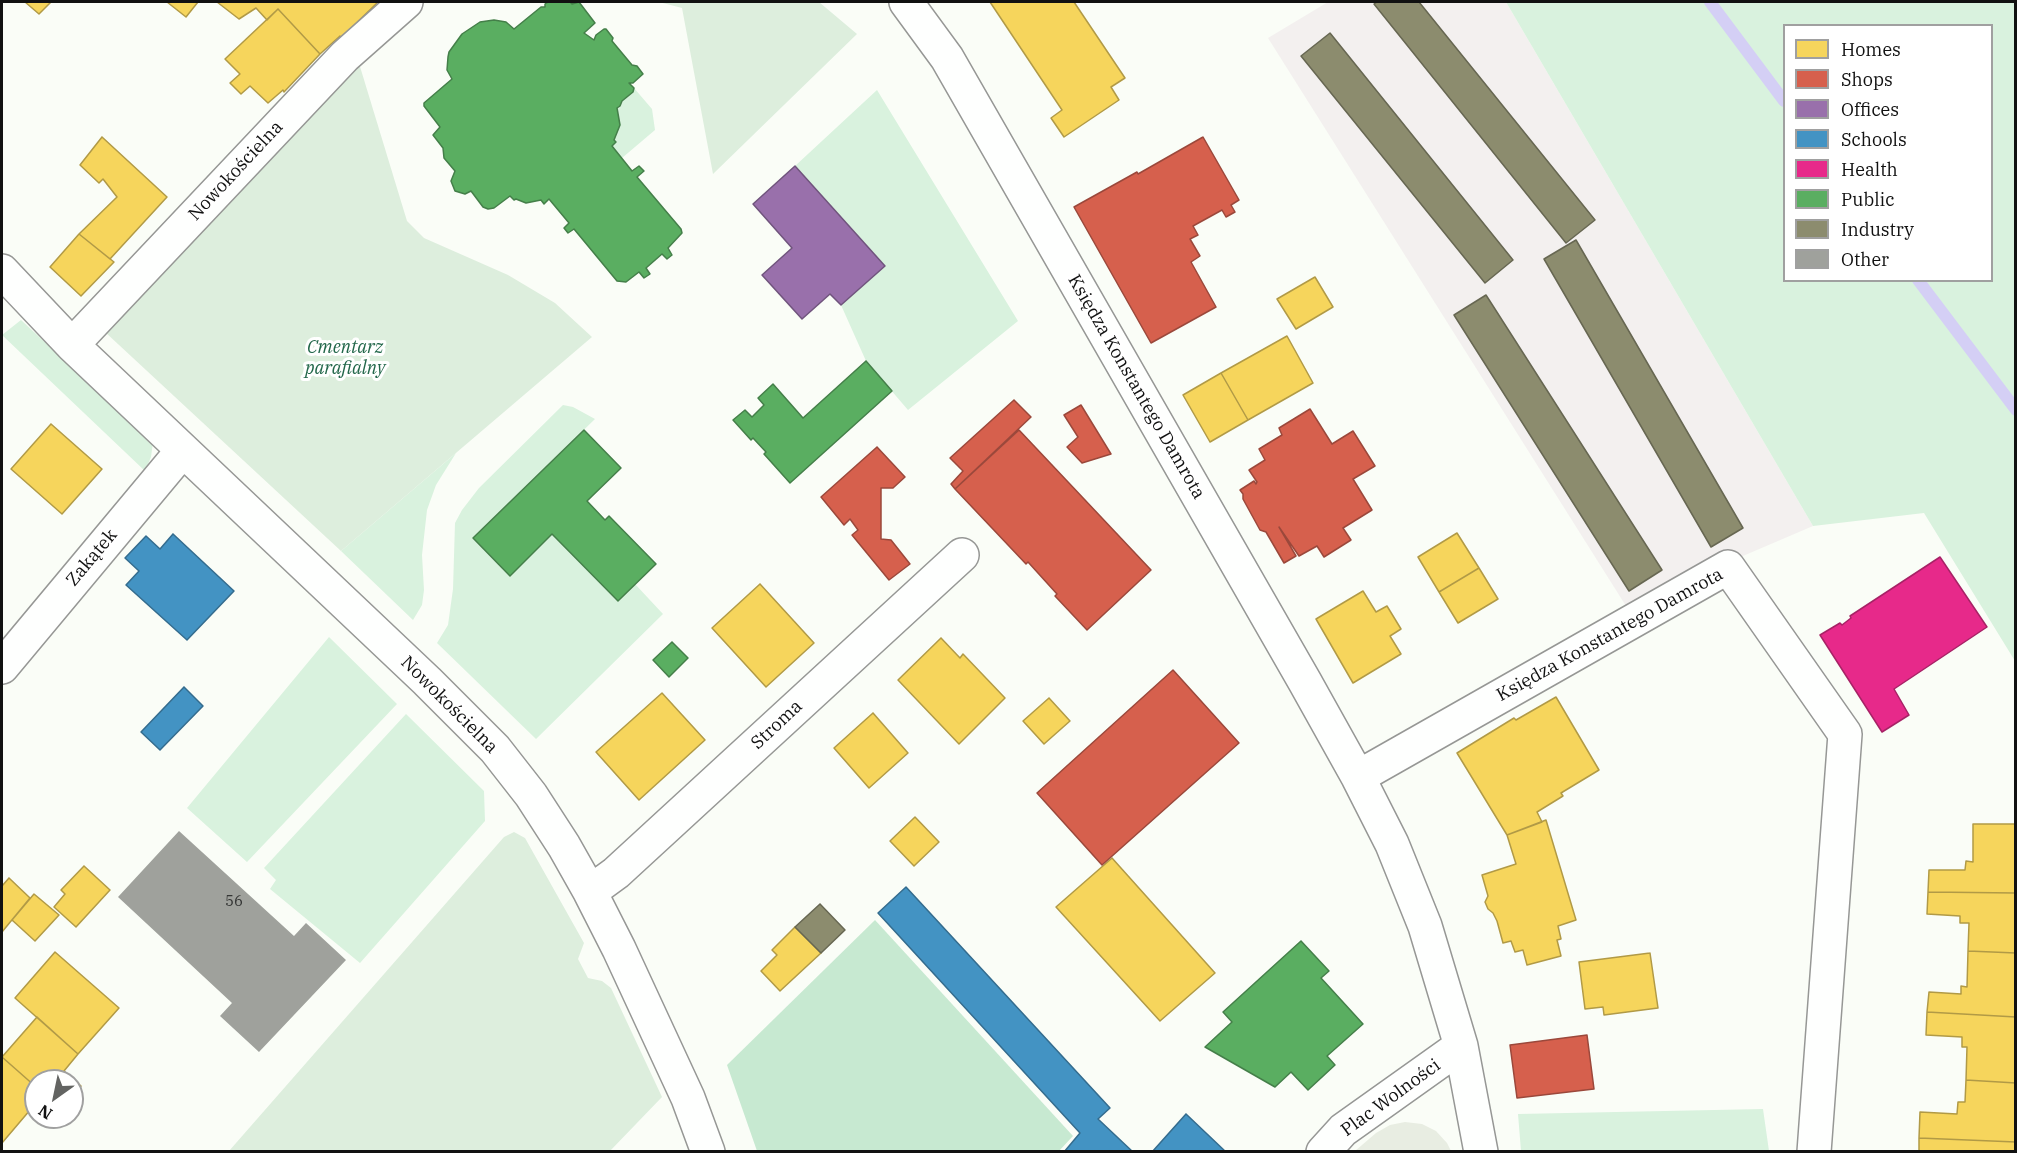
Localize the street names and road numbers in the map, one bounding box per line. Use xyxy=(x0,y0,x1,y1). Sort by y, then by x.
street label: Nowokościelna xyxy=(184,117,288,225)
street label: Księdza Konstantego Damrota xyxy=(1063,271,1209,503)
street label: Zakątek xyxy=(62,525,122,591)
street label: Księdza Konstantego Damrota xyxy=(1493,564,1727,706)
street label: Nowokościelna xyxy=(396,652,502,758)
street label: Stroma xyxy=(747,696,807,754)
street label: Plac Wolności xyxy=(1337,1055,1445,1141)

